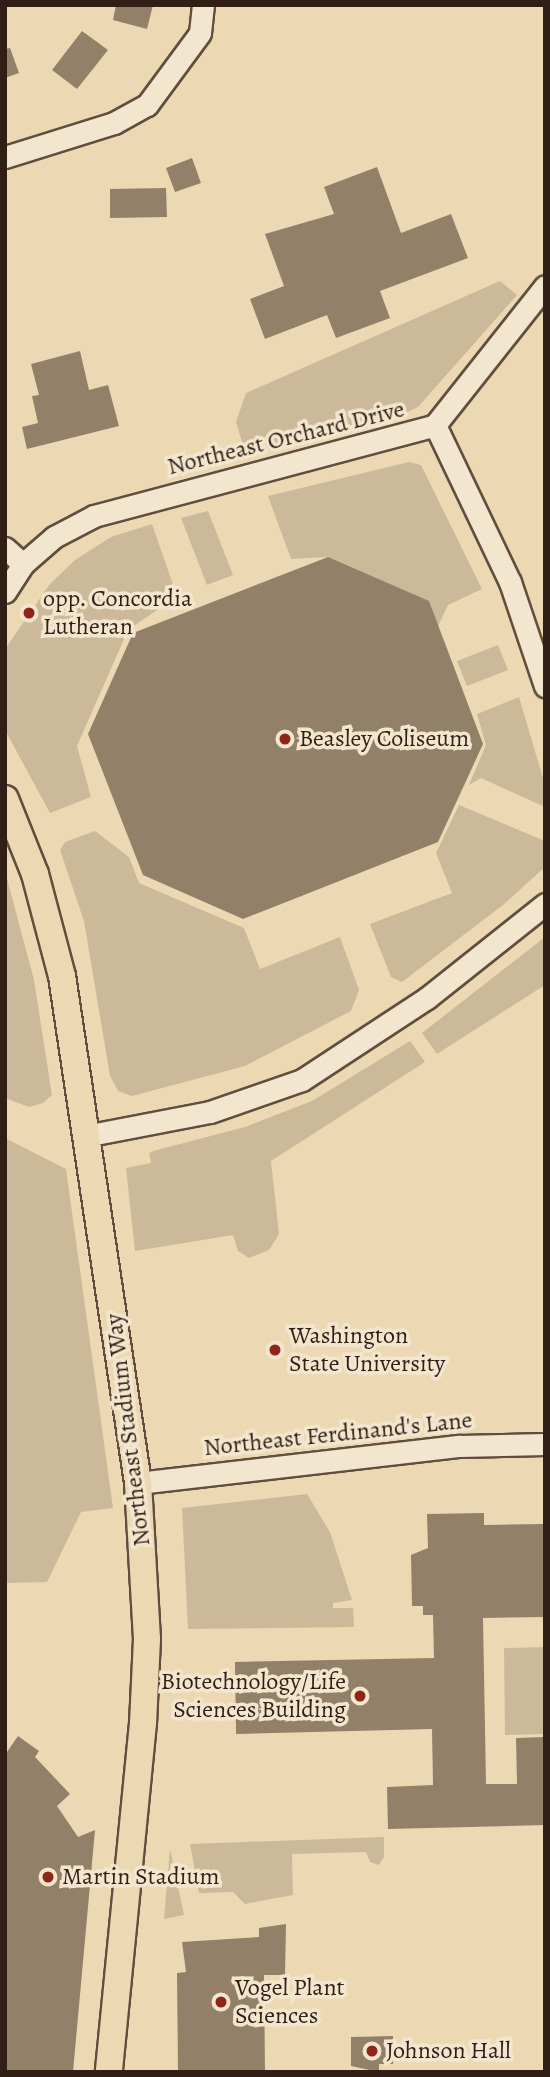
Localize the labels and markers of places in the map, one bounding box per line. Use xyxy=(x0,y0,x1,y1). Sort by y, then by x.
place label: opp. Concordia Lutheran xyxy=(43,585,193,641)
marker: opp. Concordia Lutheran xyxy=(21,605,37,621)
place label: Beasley Coliseum xyxy=(299,725,469,753)
marker: Beasley Coliseum xyxy=(277,731,293,747)
place label: Washington State University xyxy=(289,1322,445,1378)
marker: Washington State University xyxy=(267,1342,283,1358)
place label: Biotechnology/Life Sciences Building xyxy=(161,1668,346,1724)
marker: Biotechnology/Life Sciences Building xyxy=(352,1688,368,1704)
place label: Martin Stadium xyxy=(62,1863,219,1891)
marker: Martin Stadium xyxy=(40,1869,56,1885)
place label: Vogel Plant Sciences xyxy=(235,1974,345,2030)
marker: Vogel Plant Sciences xyxy=(213,1994,229,2010)
place label: Johnson Hall xyxy=(386,2037,511,2065)
marker: Johnson Hall xyxy=(364,2043,380,2059)

